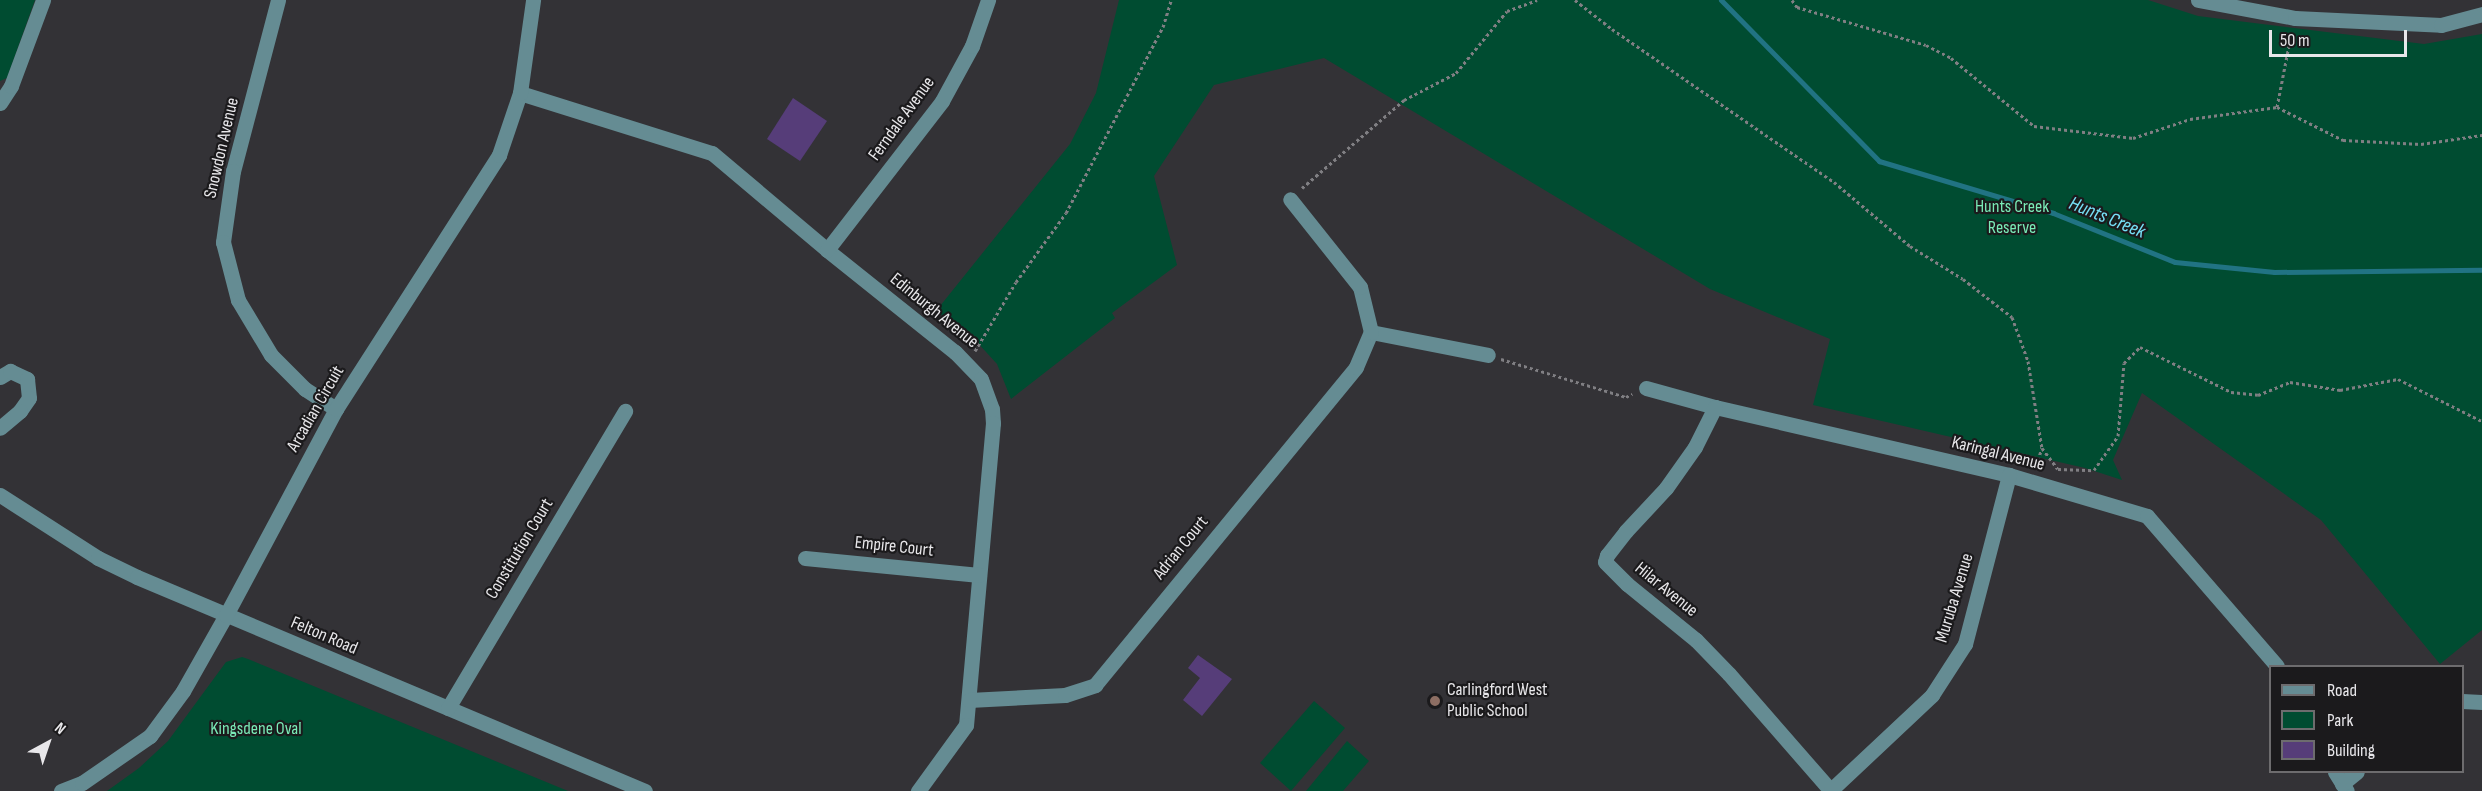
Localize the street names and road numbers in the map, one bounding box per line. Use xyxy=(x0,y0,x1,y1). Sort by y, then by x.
street label: Ferndale Avenue xyxy=(864,73,940,165)
street label: Snowdon Avenue xyxy=(200,96,244,200)
street label: Edinburgh Avenue xyxy=(886,269,982,353)
street label: Arcadian Circuit xyxy=(283,362,349,456)
street label: Karingal Avenue xyxy=(1949,432,2047,476)
street label: Constitution Court xyxy=(482,495,558,603)
street label: Adrian Court xyxy=(1149,512,1213,584)
street label: Empire Court xyxy=(853,532,935,562)
street label: Muruba Avenue xyxy=(1931,551,1979,645)
street label: Hilar Avenue xyxy=(1630,558,1702,622)
street label: Felton Road xyxy=(287,612,361,660)

